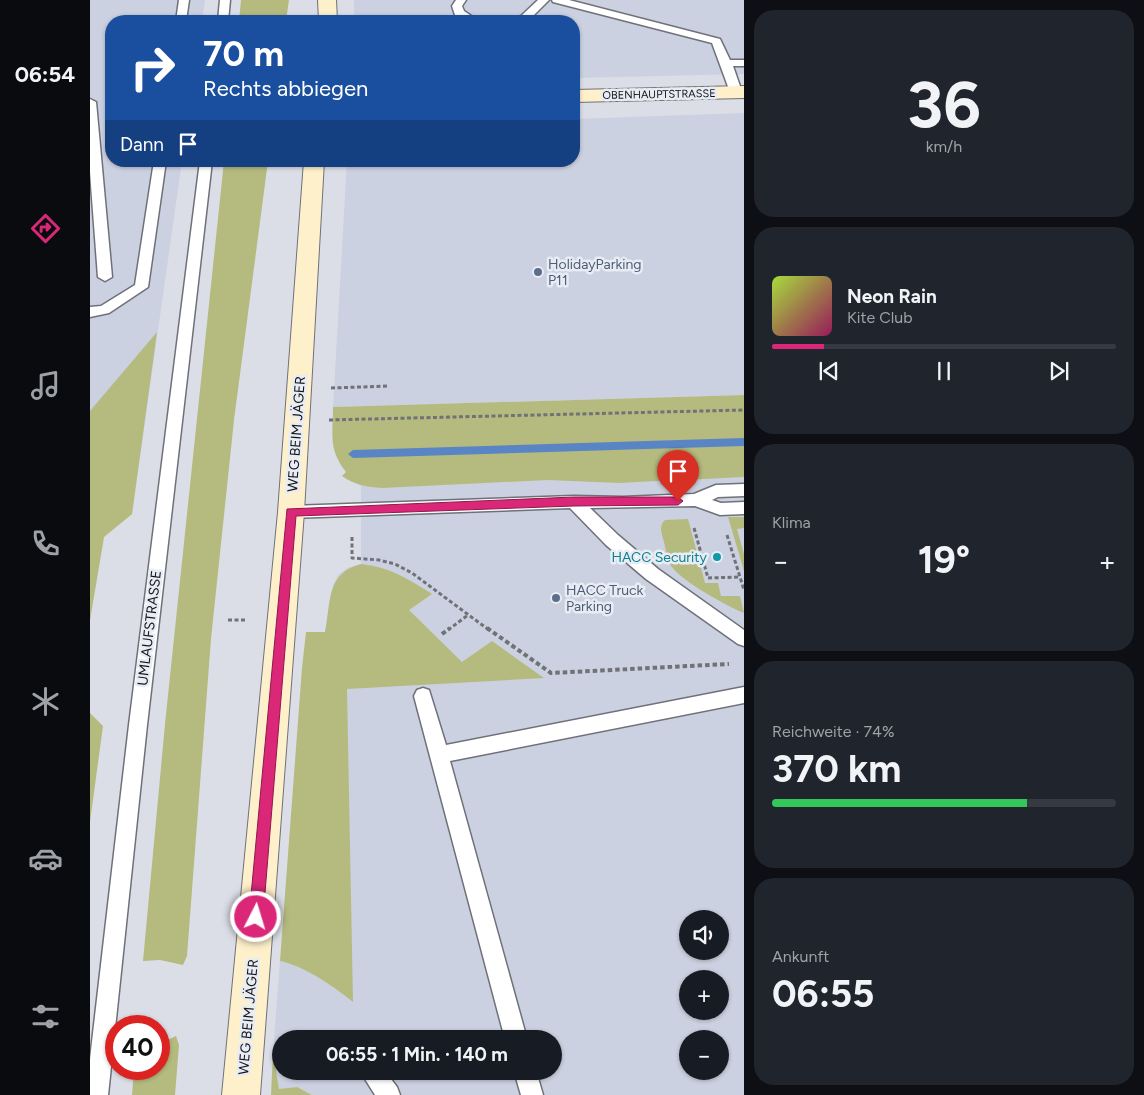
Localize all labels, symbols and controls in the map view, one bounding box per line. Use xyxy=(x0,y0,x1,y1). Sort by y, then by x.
text: 70 m xyxy=(203,33,284,75)
icon: right xyxy=(120,35,185,100)
text: 06:54 xyxy=(15,61,75,88)
text: 36 xyxy=(907,65,981,143)
text: Rechts abbiegen xyxy=(203,75,368,102)
street label: OBENHAUPTSTRASSE xyxy=(602,87,716,102)
icon: arrive xyxy=(174,130,202,158)
text: Dann xyxy=(120,133,164,156)
text: km/h xyxy=(926,137,962,156)
icon: directions xyxy=(28,211,63,246)
place label: HolidayParking P11 xyxy=(548,256,641,289)
marker: HolidayParking P11 xyxy=(532,266,544,278)
text: Neon Rain xyxy=(847,285,937,308)
text: Kite Club xyxy=(847,308,913,327)
icon: previous xyxy=(815,357,843,385)
icon: pause xyxy=(930,357,958,385)
icon: next xyxy=(1045,357,1073,385)
icon: music xyxy=(28,368,63,403)
street label: WEG BEIM JÄGER xyxy=(284,375,309,493)
pin xyxy=(657,450,699,501)
icon: arrive xyxy=(664,457,692,485)
text: Klima xyxy=(772,513,811,532)
icon: phone xyxy=(28,526,63,561)
text: 19° xyxy=(918,537,970,583)
text: − xyxy=(772,544,789,578)
text: + xyxy=(1099,544,1116,578)
place label: HACC Security xyxy=(611,549,708,566)
marker: HACC Security xyxy=(711,551,723,563)
street label: UMLAUFSTRASSE xyxy=(134,569,165,687)
place label: HACC Truck Parking xyxy=(566,582,644,615)
marker: HACC Truck Parking xyxy=(550,592,562,604)
icon: climate xyxy=(28,684,63,719)
text: Reichweite · 74% xyxy=(772,722,895,741)
text: 370 km xyxy=(772,746,902,792)
icon: car xyxy=(28,841,63,876)
position arrow xyxy=(229,890,281,942)
map controls xyxy=(679,910,729,1080)
button: sound xyxy=(679,910,729,960)
text: Ankunft xyxy=(772,947,829,966)
street label: WEG BEIM JÄGER xyxy=(235,958,262,1076)
button: + xyxy=(679,970,729,1020)
text: 06:55 xyxy=(772,971,874,1017)
icon: filters xyxy=(28,999,63,1034)
speed limit sign: 40 xyxy=(105,1015,170,1080)
button: − xyxy=(679,1030,729,1080)
text: 06:55 · 1 Min. · 140 m xyxy=(326,1043,508,1066)

